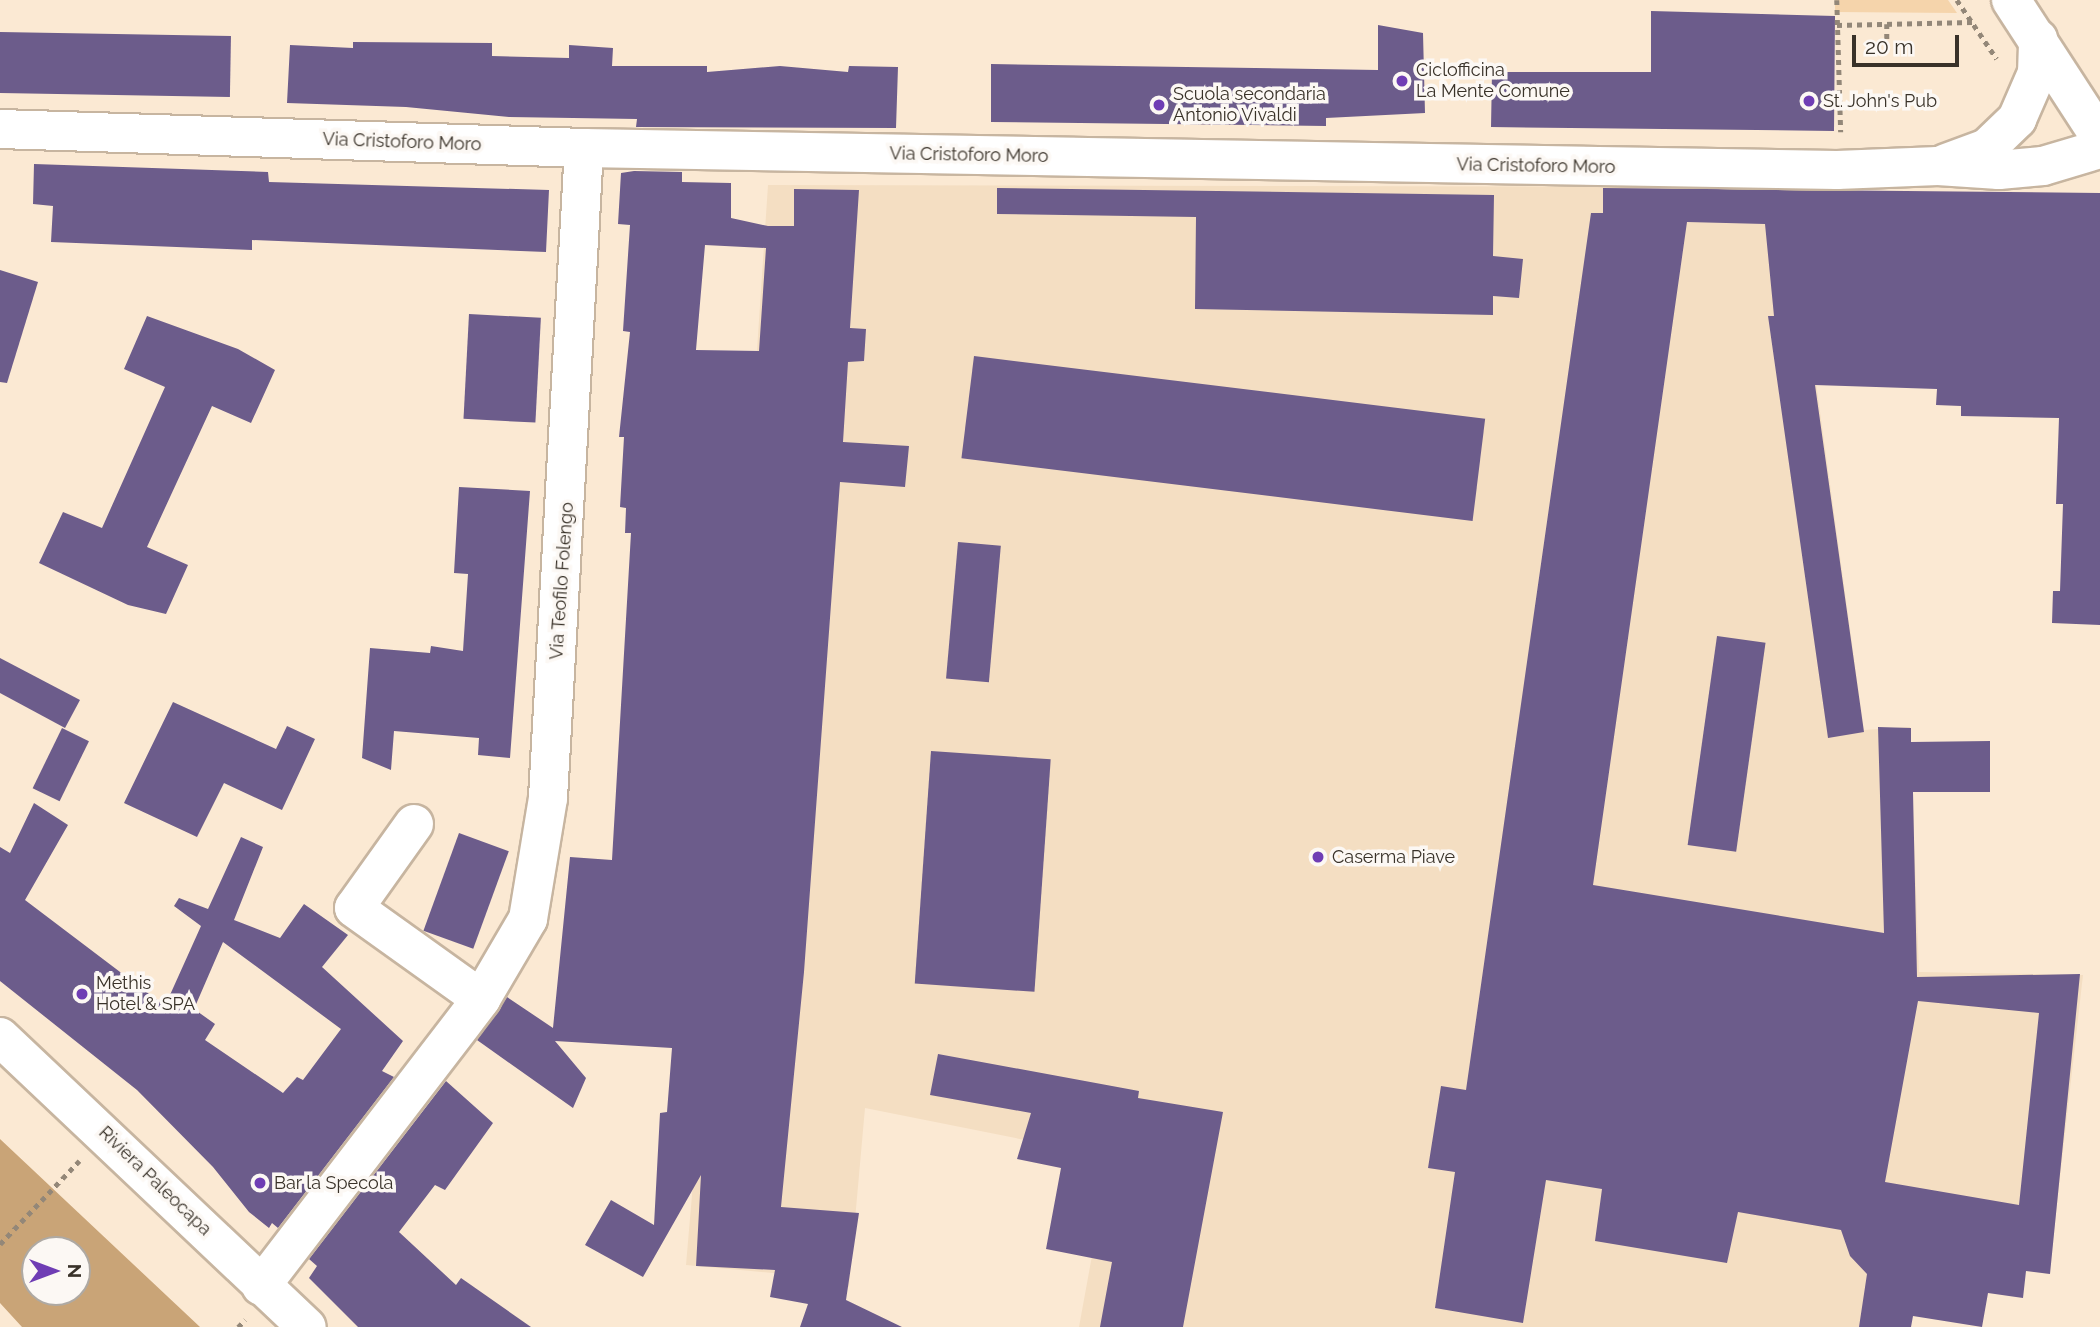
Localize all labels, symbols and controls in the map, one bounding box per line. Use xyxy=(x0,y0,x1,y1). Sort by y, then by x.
scale bar xyxy=(1855,21,1962,65)
text: 20 m xyxy=(1865,34,1913,59)
place label: Ciclofficina La Mente Comune xyxy=(1416,60,1570,102)
marker: Ciclofficina La Mente Comune xyxy=(1394,73,1410,89)
place label: Scuola secondaria Antonio Vivaldi xyxy=(1173,84,1326,126)
place label: St. John's Pub xyxy=(1823,90,1937,112)
marker: St. John's Pub xyxy=(1801,93,1817,109)
marker: Scuola secondaria Antonio Vivaldi xyxy=(1151,97,1167,113)
street label: Via Cristoforo Moro xyxy=(322,128,482,156)
street label: Via Cristoforo Moro xyxy=(889,143,1049,167)
street label: Via Cristoforo Moro xyxy=(1456,154,1616,178)
street label: Via Teofilo Folengo xyxy=(546,501,578,661)
place label: Caserma Piave xyxy=(1332,846,1455,868)
marker: Caserma Piave xyxy=(1310,849,1326,865)
place label: Methis Hotel & SPA xyxy=(96,973,196,1016)
marker: Methis Hotel & SPA xyxy=(74,986,90,1002)
street label: Riviera Paleocapa xyxy=(94,1122,216,1240)
place label: Bar la Specola xyxy=(274,1172,394,1194)
marker: Bar la Specola xyxy=(252,1175,268,1191)
north arrow xyxy=(21,1236,91,1306)
text: N xyxy=(64,1264,86,1278)

